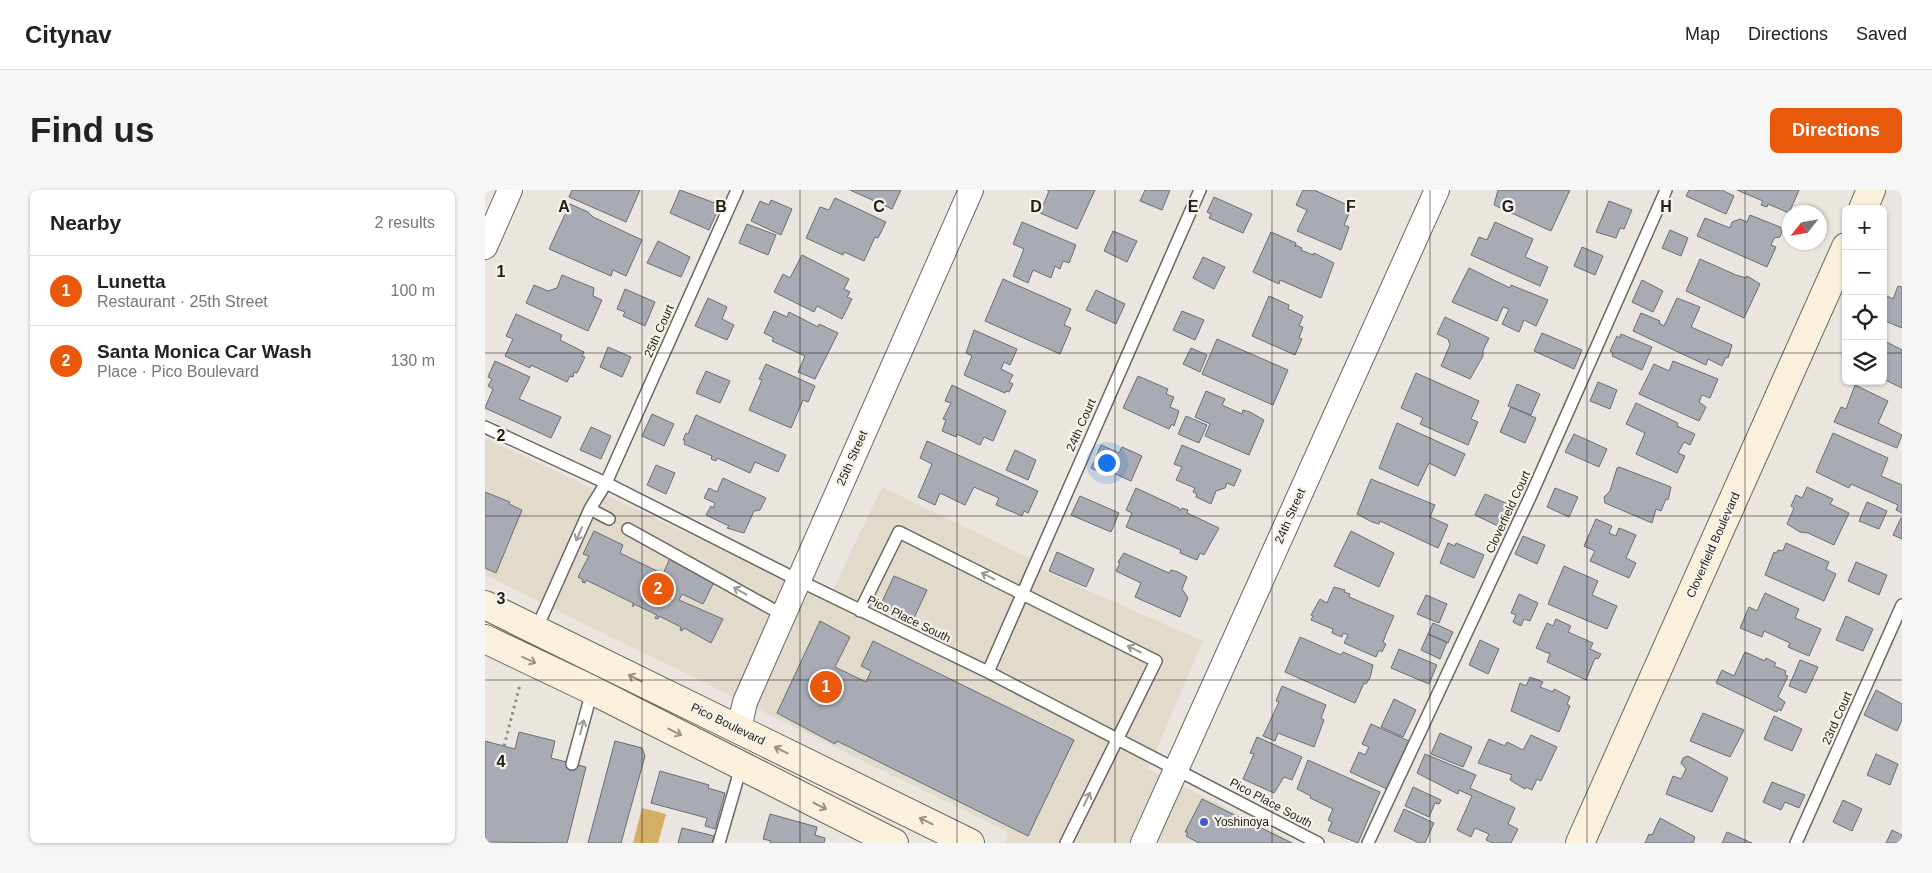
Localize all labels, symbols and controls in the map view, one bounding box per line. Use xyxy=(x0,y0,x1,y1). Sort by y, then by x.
text: Citynav xyxy=(25,21,112,48)
text: Map xyxy=(1685,24,1720,44)
text: Directions xyxy=(1748,24,1828,44)
text: Saved xyxy=(1856,24,1907,44)
button: Directions xyxy=(1770,108,1902,153)
text: Find us xyxy=(30,110,154,149)
text: A xyxy=(558,198,570,215)
text: B xyxy=(715,198,727,215)
text: C xyxy=(873,198,885,215)
text: D xyxy=(1030,198,1042,215)
text: E xyxy=(1188,198,1199,215)
text: F xyxy=(1346,198,1356,215)
text: G xyxy=(1502,198,1514,215)
text: H xyxy=(1660,198,1672,215)
north arrow xyxy=(1782,205,1827,250)
map controls xyxy=(1842,205,1887,385)
button: + xyxy=(1842,205,1887,250)
text: Nearby xyxy=(50,211,121,234)
text: 2 results xyxy=(375,214,435,231)
button: − xyxy=(1842,250,1887,295)
text: 1 xyxy=(497,263,506,280)
text: Lunetta xyxy=(97,271,166,292)
text: 1 xyxy=(62,282,70,299)
text: 100 m xyxy=(391,282,435,299)
text: Restaurant · 25th Street xyxy=(97,293,268,310)
button: locate xyxy=(1842,295,1887,340)
street label: 25th Court xyxy=(641,302,677,359)
button: layers xyxy=(1842,340,1887,385)
text: Santa Monica Car Wash xyxy=(97,341,312,362)
text: 2 xyxy=(62,352,70,369)
text: 130 m xyxy=(391,352,435,369)
text: Place · Pico Boulevard xyxy=(97,363,259,380)
street label: 24th Court xyxy=(1063,396,1099,453)
text: 2 xyxy=(497,427,506,444)
street label: 25th Street xyxy=(834,428,871,488)
your location xyxy=(1094,450,1120,476)
street label: Cloverfield Court xyxy=(1483,468,1534,555)
street label: 24th Street xyxy=(1272,486,1309,546)
street label: Cloverfield Boulevard xyxy=(1683,490,1743,600)
one-way arrow xyxy=(573,526,583,541)
pin: 2 xyxy=(642,570,674,608)
one-way arrow xyxy=(981,571,996,581)
one-way arrow xyxy=(733,586,748,596)
text: 3 xyxy=(497,590,506,607)
street label: Pico Place South xyxy=(865,593,953,645)
one-way arrow xyxy=(1126,644,1141,654)
one-way arrow xyxy=(521,656,536,666)
pin: 1 xyxy=(810,668,842,706)
one-way arrow xyxy=(628,673,643,683)
street label: 23rd Court xyxy=(1819,689,1855,747)
street label: Pico Boulevard xyxy=(689,700,767,748)
one-way arrow xyxy=(578,719,587,735)
one-way arrow xyxy=(667,727,682,737)
one-way arrow xyxy=(773,745,788,755)
text: 4 xyxy=(497,753,506,770)
street label: Pico Place South xyxy=(1227,775,1315,831)
one-way arrow xyxy=(1083,792,1092,807)
one-way arrow xyxy=(812,801,827,811)
place label: Yoshinoya xyxy=(1214,815,1269,829)
one-way arrow xyxy=(919,816,934,826)
marker: Yoshinoya xyxy=(1198,816,1210,828)

